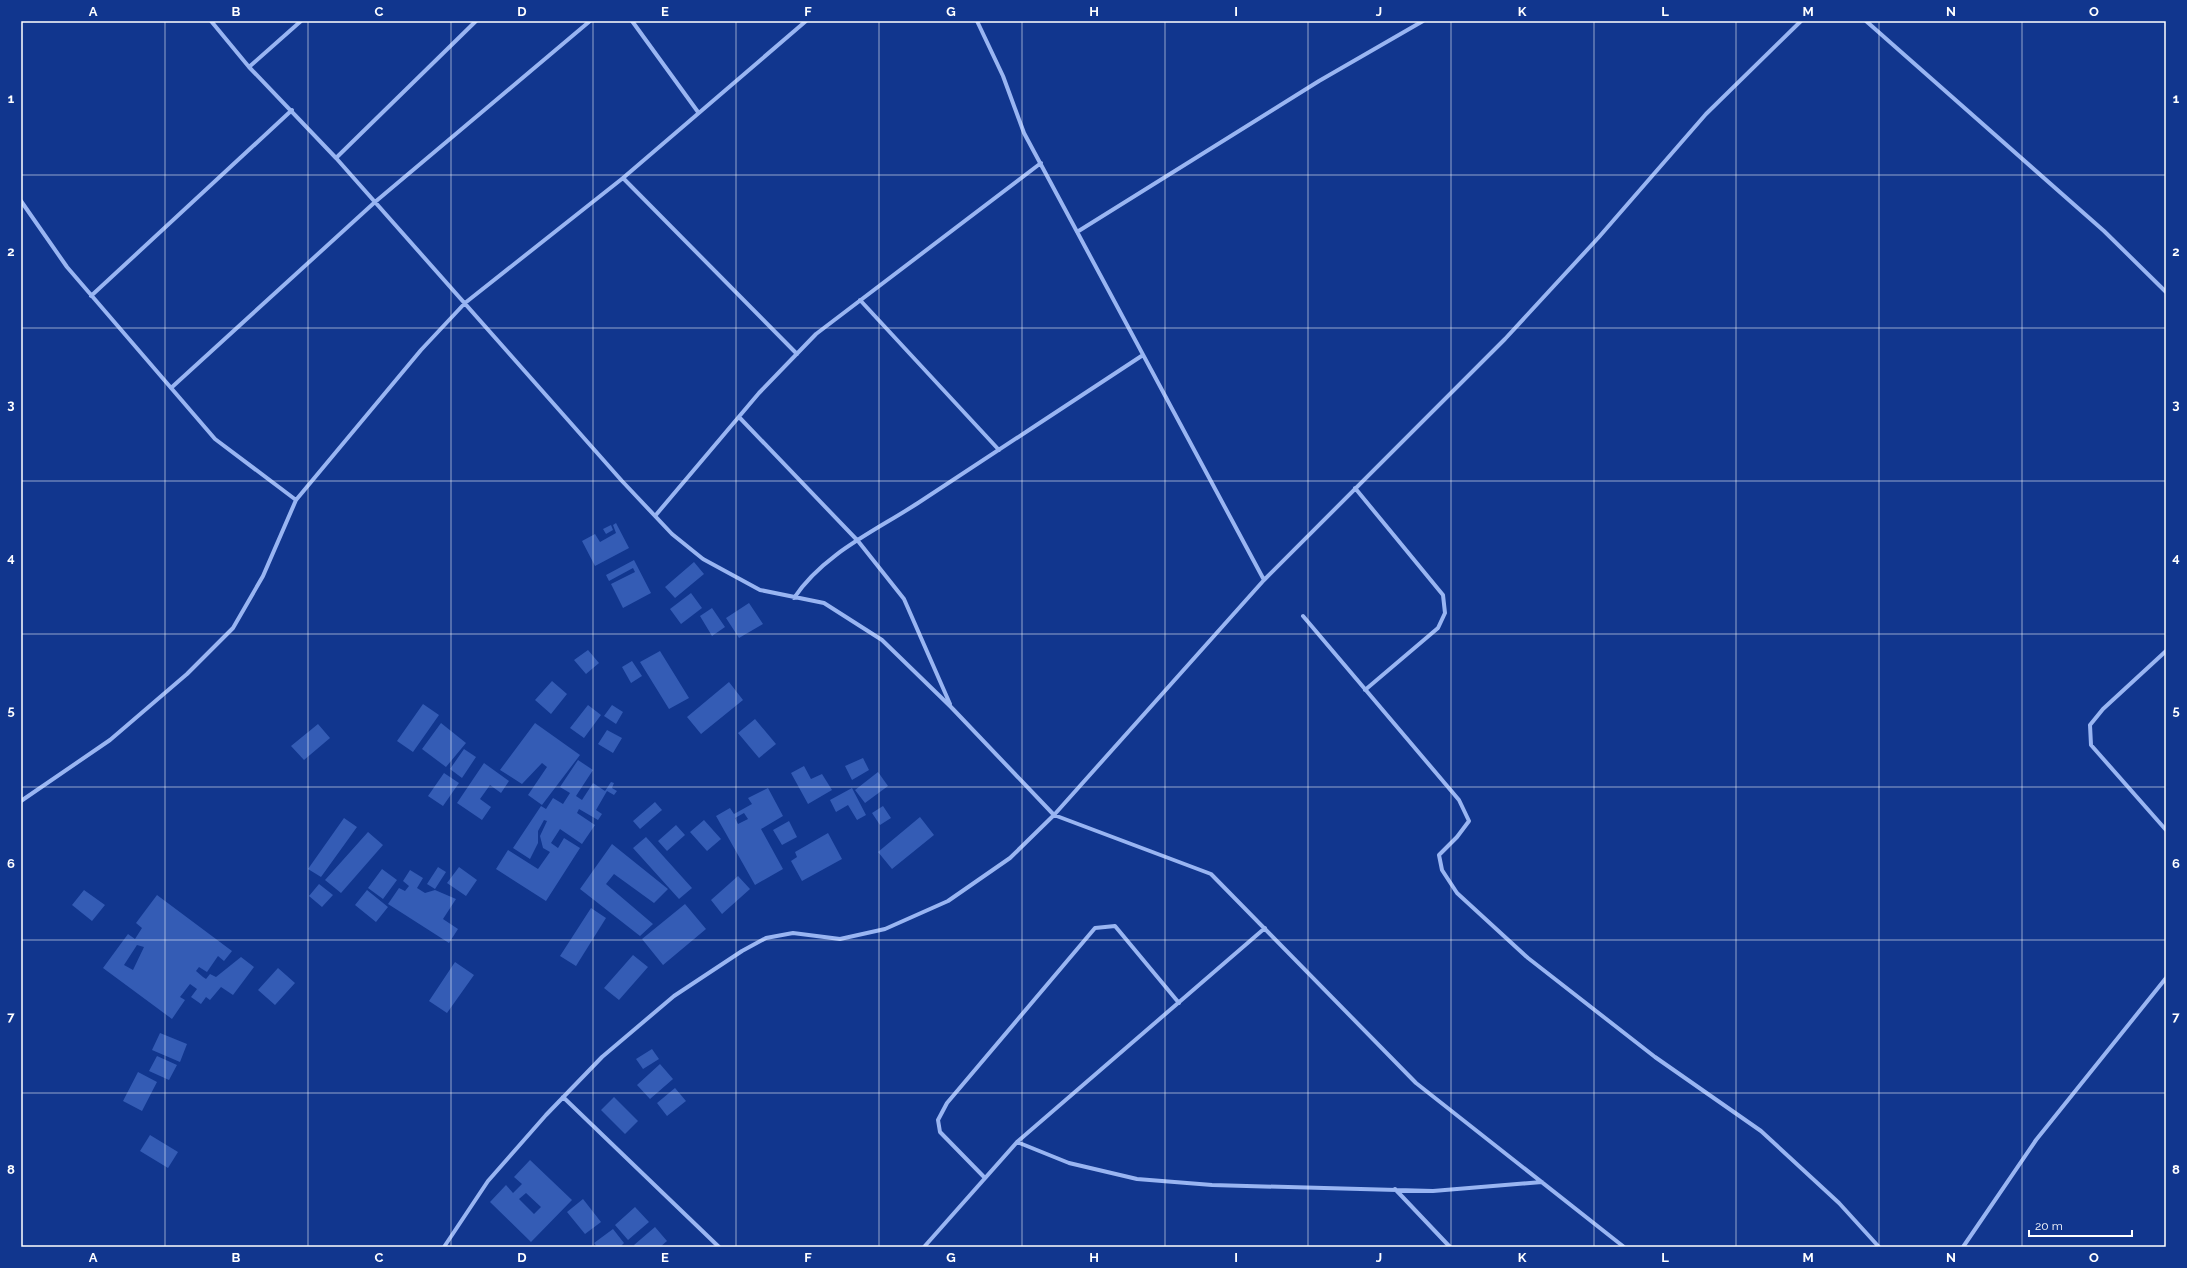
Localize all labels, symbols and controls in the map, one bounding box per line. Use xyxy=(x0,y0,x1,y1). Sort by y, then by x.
text: A xyxy=(89,4,98,19)
text: B xyxy=(232,4,241,19)
text: C xyxy=(375,4,384,19)
text: D xyxy=(517,4,527,19)
text: E xyxy=(661,4,669,19)
text: F xyxy=(804,4,812,19)
text: G xyxy=(946,4,956,19)
text: H xyxy=(1089,4,1099,19)
text: I xyxy=(1234,4,1238,19)
text: J xyxy=(1376,4,1382,19)
text: K xyxy=(1518,4,1527,19)
text: L xyxy=(1661,4,1669,19)
text: M xyxy=(1802,4,1814,19)
text: N xyxy=(1946,4,1956,19)
text: O xyxy=(2089,4,2099,19)
text: 1 xyxy=(8,91,15,106)
text: 1 xyxy=(2173,91,2180,106)
text: 2 xyxy=(7,244,15,259)
text: 2 xyxy=(2172,244,2180,259)
text: 3 xyxy=(7,397,15,412)
text: 3 xyxy=(2172,397,2180,412)
text: 4 xyxy=(7,550,15,565)
text: 4 xyxy=(2172,550,2180,565)
text: 5 xyxy=(7,703,15,718)
text: 5 xyxy=(2172,703,2180,718)
text: 6 xyxy=(7,856,15,871)
text: 6 xyxy=(2172,856,2180,871)
text: 7 xyxy=(7,1009,15,1024)
text: 7 xyxy=(2172,1009,2180,1024)
text: 8 xyxy=(7,1162,15,1177)
text: 8 xyxy=(2172,1162,2180,1177)
scale bar xyxy=(2029,1212,2132,1238)
text: 20 m xyxy=(2035,1219,2063,1233)
text: A xyxy=(89,1250,98,1265)
text: B xyxy=(232,1250,241,1265)
text: C xyxy=(375,1250,384,1265)
text: D xyxy=(517,1250,527,1265)
text: E xyxy=(661,1250,669,1265)
text: F xyxy=(804,1250,812,1265)
text: G xyxy=(946,1250,956,1265)
text: H xyxy=(1089,1250,1099,1265)
text: I xyxy=(1234,1250,1238,1265)
text: J xyxy=(1376,1250,1382,1265)
text: K xyxy=(1518,1250,1527,1265)
text: L xyxy=(1661,1250,1669,1265)
text: M xyxy=(1802,1250,1814,1265)
text: N xyxy=(1946,1250,1956,1265)
text: O xyxy=(2089,1250,2099,1265)

